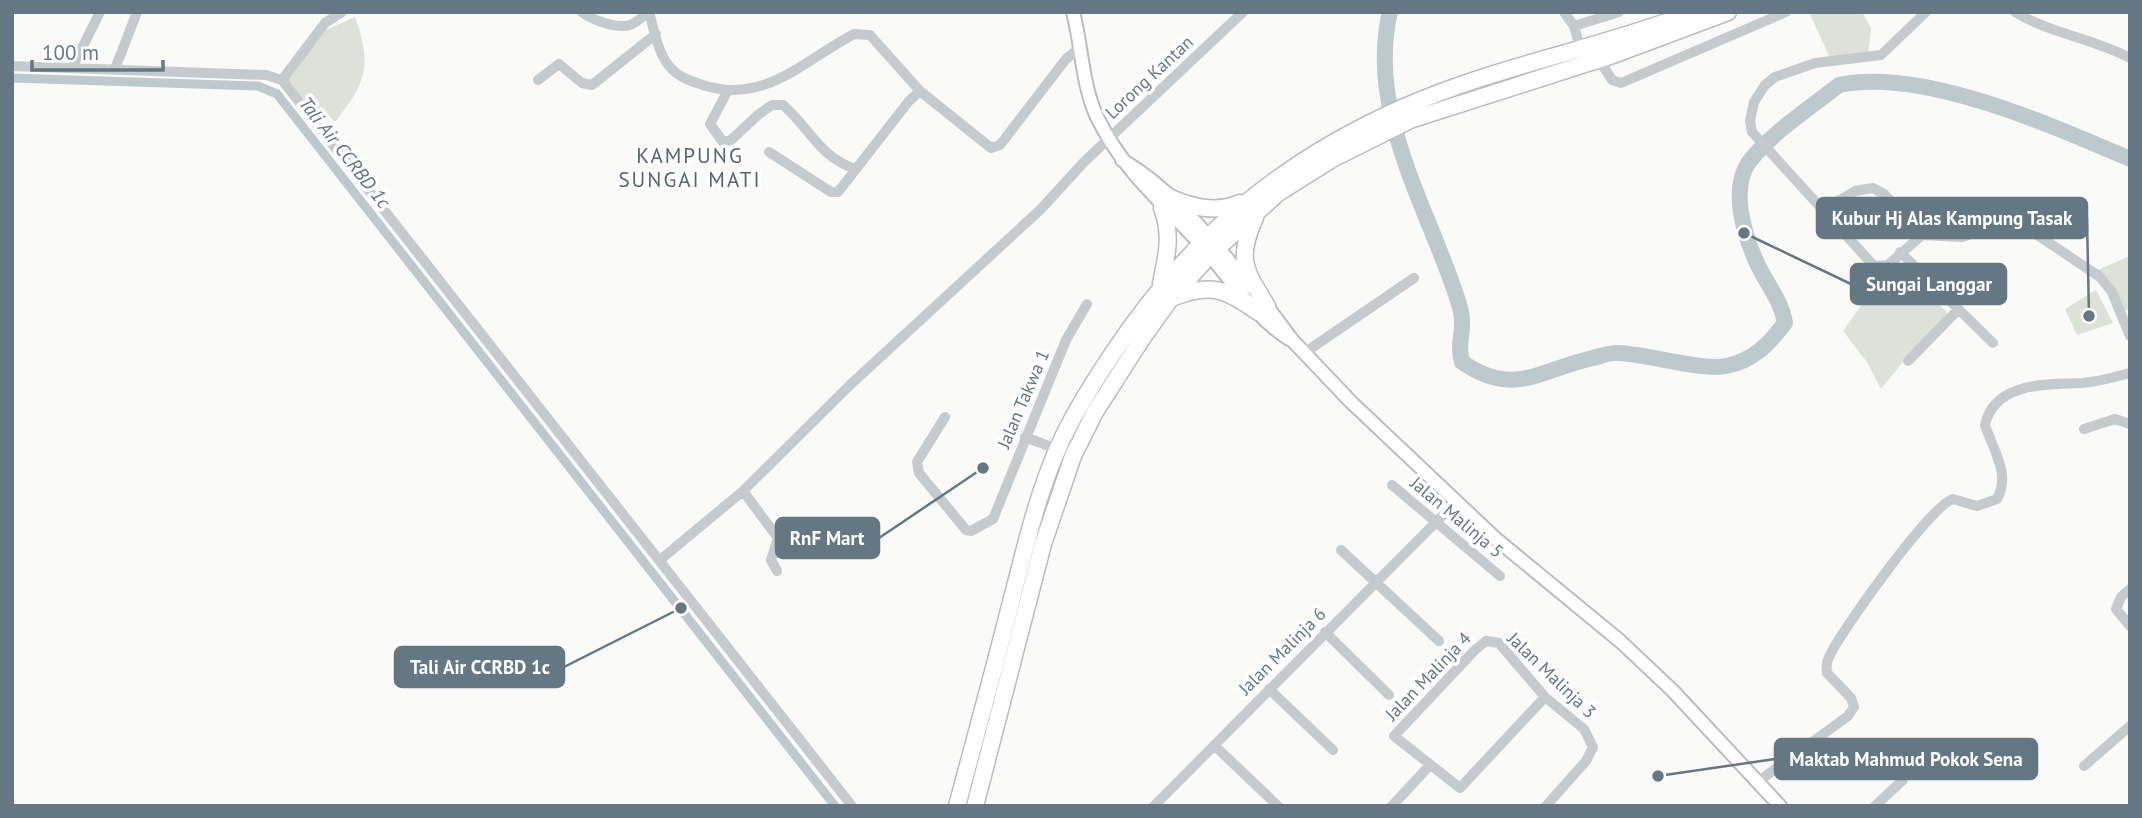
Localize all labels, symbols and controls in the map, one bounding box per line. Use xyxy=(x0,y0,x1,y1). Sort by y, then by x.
scale bar xyxy=(32,28,163,72)
street label: Lorong Kantan xyxy=(1100,30,1198,124)
text: 100 m xyxy=(42,39,99,66)
water label: Tali Air CCRBD 1c xyxy=(294,92,397,213)
district label: KAMPUNG SUNGAI MATI xyxy=(618,142,762,193)
callout: Kubur Hj Alas Kampung Tasak xyxy=(1817,198,2087,238)
text: Kubur Hj Alas Kampung Tasak xyxy=(1832,206,2073,230)
callout: Sungai Langgar xyxy=(1851,264,2006,304)
text: Sungai Langgar xyxy=(1866,272,1992,296)
street label: Jalan Takwa 1 xyxy=(992,346,1054,453)
street label: Jalan Malinja 5 xyxy=(1405,471,1508,563)
callout: RnF Mart xyxy=(776,518,879,558)
text: RnF Mart xyxy=(790,526,865,550)
street label: Jalan Malinja 6 xyxy=(1233,602,1331,700)
street label: Jalan Malinja 3 xyxy=(1502,626,1601,723)
street label: Jalan Malinja 4 xyxy=(1379,627,1476,726)
callout: Tali Air CCRBD 1c xyxy=(395,647,564,687)
text: Tali Air CCRBD 1c xyxy=(410,655,550,679)
callout: Maktab Mahmud Pokok Sena xyxy=(1775,739,2037,779)
text: Maktab Mahmud Pokok Sena xyxy=(1789,747,2023,771)

